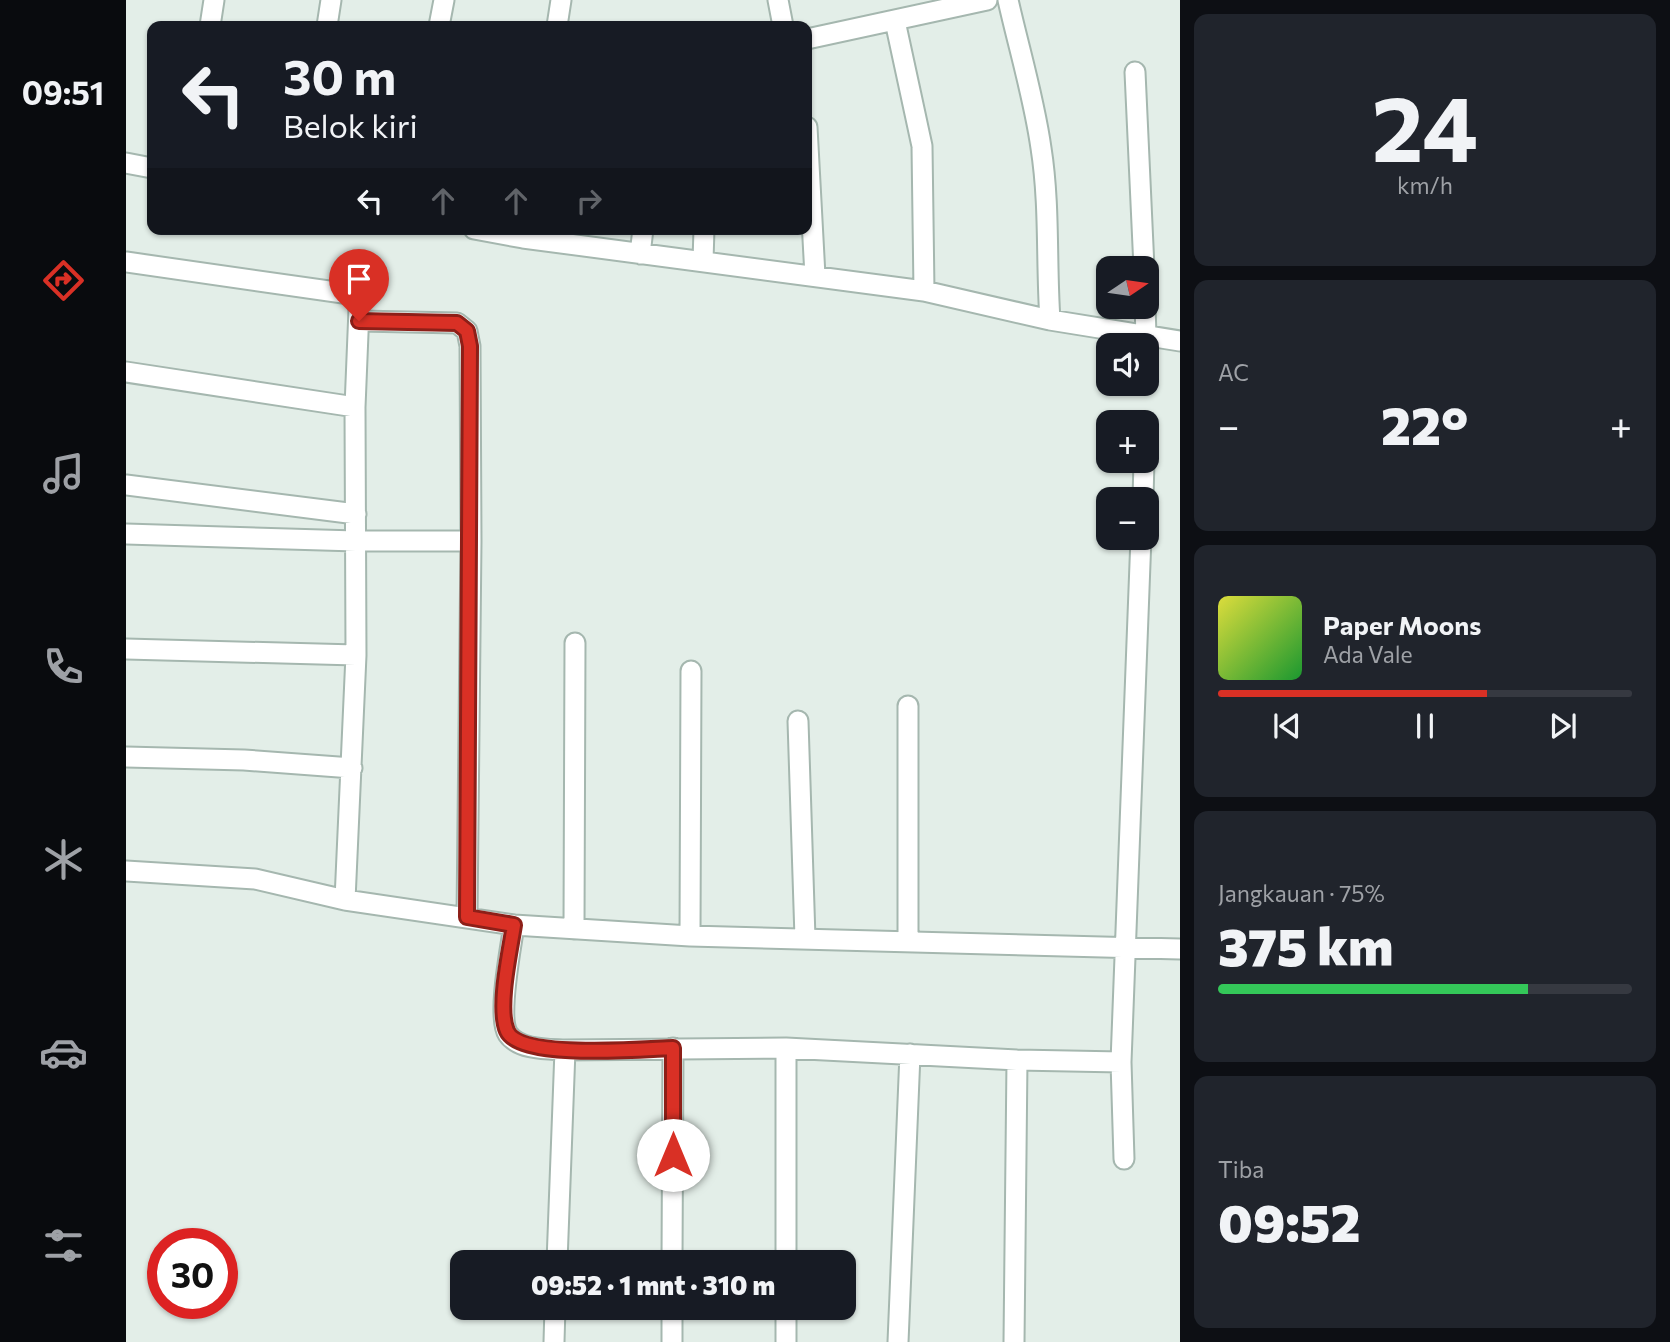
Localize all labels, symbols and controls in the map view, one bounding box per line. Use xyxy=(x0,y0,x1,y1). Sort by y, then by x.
text: 30 m xyxy=(283,45,396,105)
icon: left xyxy=(168,49,259,140)
text: 24 xyxy=(1372,69,1478,181)
text: 09:51 xyxy=(22,72,104,112)
text: Belok kiri xyxy=(283,105,418,145)
text: km/h xyxy=(1397,171,1453,199)
icon: left xyxy=(351,182,389,220)
icon: ahead xyxy=(424,182,462,220)
icon: ahead xyxy=(497,182,535,220)
icon: right xyxy=(570,182,608,220)
pin xyxy=(329,249,389,321)
icon: directions xyxy=(39,256,88,305)
north arrow xyxy=(1096,256,1158,318)
map controls xyxy=(1096,256,1159,550)
icon: arrive xyxy=(340,260,378,298)
button: sound xyxy=(1096,333,1159,396)
text: AC xyxy=(1218,358,1249,386)
text: 22° xyxy=(1381,392,1468,456)
text: − xyxy=(1218,401,1240,448)
text: + xyxy=(1610,401,1632,448)
button: + xyxy=(1096,410,1159,473)
icon: music xyxy=(39,449,88,498)
button: − xyxy=(1096,487,1159,550)
text: Paper Moons xyxy=(1323,609,1481,640)
text: Ada Vale xyxy=(1323,640,1413,668)
icon: phone xyxy=(39,642,88,691)
icon: previous xyxy=(1268,707,1306,745)
icon: pause xyxy=(1406,707,1444,745)
icon: next xyxy=(1544,707,1582,745)
icon: climate xyxy=(39,835,88,884)
text: Jangkauan · 75% xyxy=(1218,879,1385,907)
text: 375 km xyxy=(1218,913,1393,977)
icon: car xyxy=(39,1028,88,1077)
position arrow xyxy=(636,1118,710,1192)
text: Tiba xyxy=(1218,1155,1264,1183)
text: 09:52 xyxy=(1218,1189,1360,1253)
icon: filters xyxy=(39,1221,88,1270)
speed limit sign: 30 xyxy=(147,1228,238,1319)
text: 09:52 · 1 mnt · 310 m xyxy=(531,1269,775,1300)

